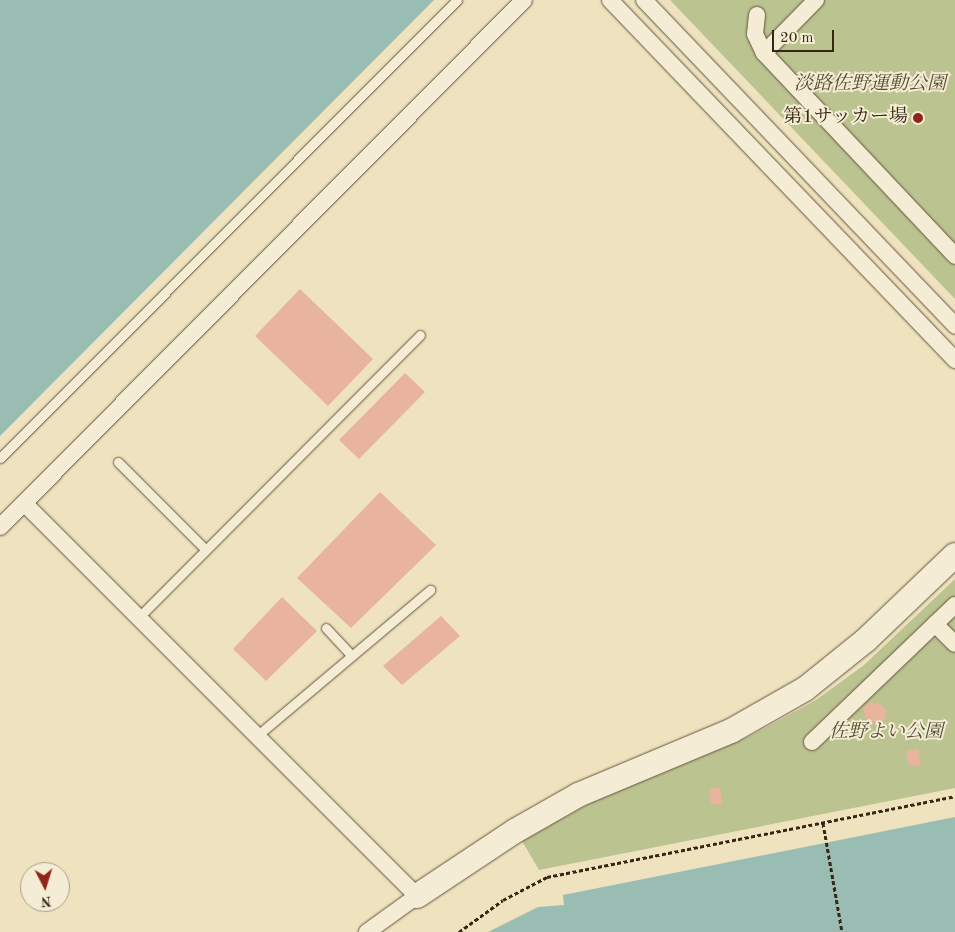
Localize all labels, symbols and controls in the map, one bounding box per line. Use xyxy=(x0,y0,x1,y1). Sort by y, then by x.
scale bar xyxy=(775,20,838,52)
text: 20 m xyxy=(780,31,814,46)
park label: 淡路佐野運動公園 xyxy=(794,74,946,96)
place label: 第1サッカー場 xyxy=(783,107,908,129)
marker: 第1サッカー場 xyxy=(912,112,924,124)
park label: 佐野よい公園 xyxy=(829,722,943,744)
north arrow xyxy=(20,862,70,912)
text: N xyxy=(40,894,52,908)

